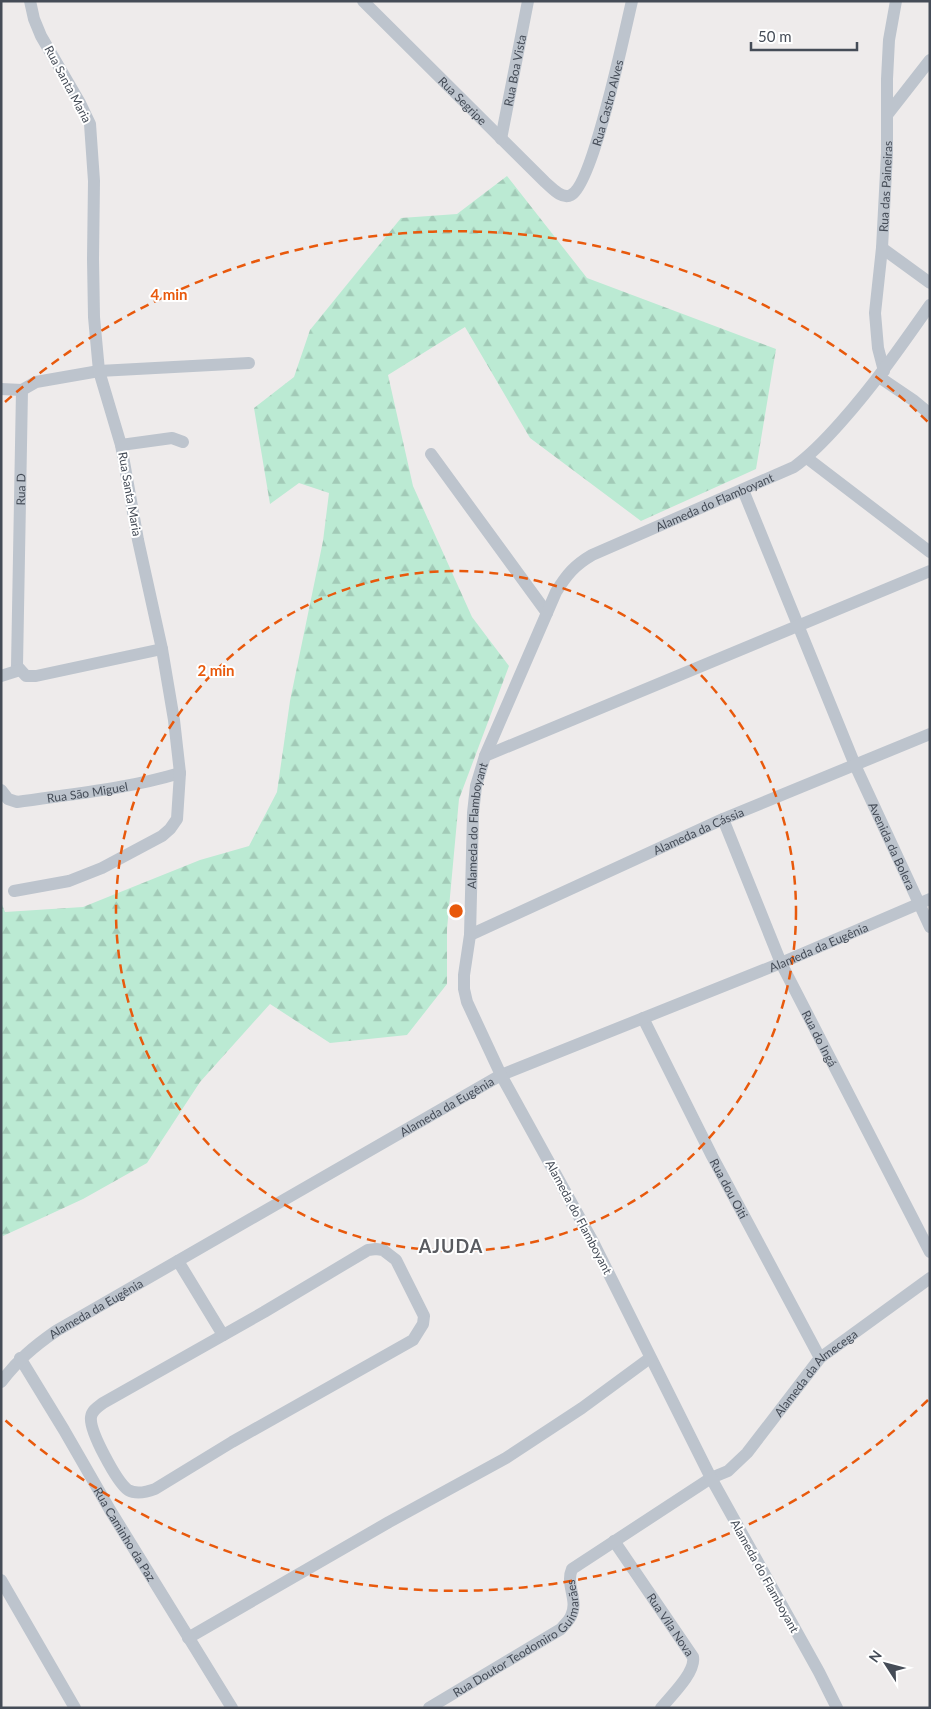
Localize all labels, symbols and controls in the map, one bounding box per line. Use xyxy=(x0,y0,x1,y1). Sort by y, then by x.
scale bar xyxy=(751,20,857,52)
text: 50 m xyxy=(758,27,792,45)
street label: Rua Boa Vista xyxy=(500,33,529,107)
street label: Rua Santa Maria xyxy=(41,43,95,125)
street label: Rua Castro Alves xyxy=(588,58,626,148)
street label: Rua Segripe xyxy=(436,73,490,128)
street label: Rua das Paineiras xyxy=(875,141,895,232)
text: 4 min xyxy=(150,285,188,303)
street label: Rua Santa Maria xyxy=(115,451,145,537)
street label: Alameda do Flamboyant xyxy=(653,469,776,534)
street label: Rua D xyxy=(12,473,28,506)
text: 2 min xyxy=(197,661,235,679)
street label: Alameda do Flamboyant xyxy=(464,760,490,889)
street label: Rua São Miguel xyxy=(46,778,129,805)
street label: Avenida da Bolera xyxy=(866,800,919,892)
street label: Alameda da Cássia xyxy=(651,804,746,858)
centre of rings xyxy=(447,902,465,920)
street label: Alameda da Eugênia xyxy=(767,919,870,975)
street label: Rua do Ingá xyxy=(799,1007,841,1069)
street label: Alameda da Eugênia xyxy=(397,1073,496,1139)
street label: Rua dou Oiti xyxy=(707,1156,752,1221)
street label: Alameda do Flamboyant xyxy=(543,1157,616,1277)
district label: AJUDA xyxy=(418,1235,483,1257)
street label: Alameda da Eugênia xyxy=(45,1275,145,1341)
street label: Alameda da Almecega xyxy=(770,1326,860,1419)
street label: Rua Caminho da Paz xyxy=(91,1484,160,1584)
street label: Alameda do Flamboyant xyxy=(728,1517,803,1636)
street label: Rua Doutor Teodomiro Guimarães xyxy=(450,1579,581,1700)
street label: Rua Vila Nova xyxy=(644,1590,698,1659)
north arrow xyxy=(861,1639,911,1689)
text: N xyxy=(865,1647,885,1665)

